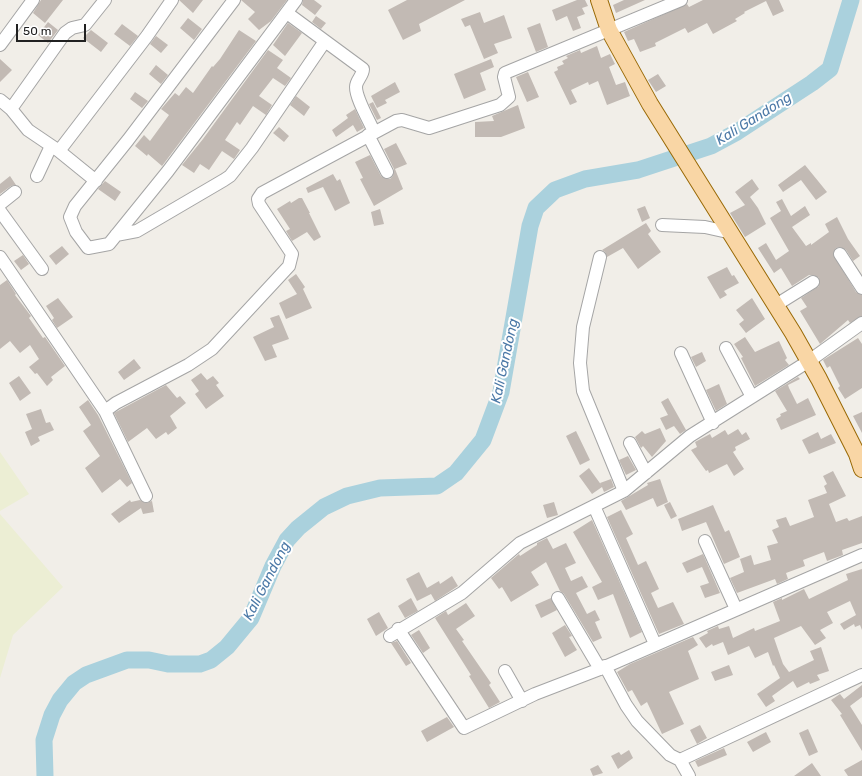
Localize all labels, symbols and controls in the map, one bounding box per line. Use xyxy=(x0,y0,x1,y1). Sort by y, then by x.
scale bar xyxy=(18,16,88,42)
text: 50 m xyxy=(23,24,51,38)
water label: Kali Gandong xyxy=(713,89,795,149)
water label: Kali Gandong xyxy=(488,317,522,405)
water label: Kali Gandong xyxy=(240,539,294,623)

